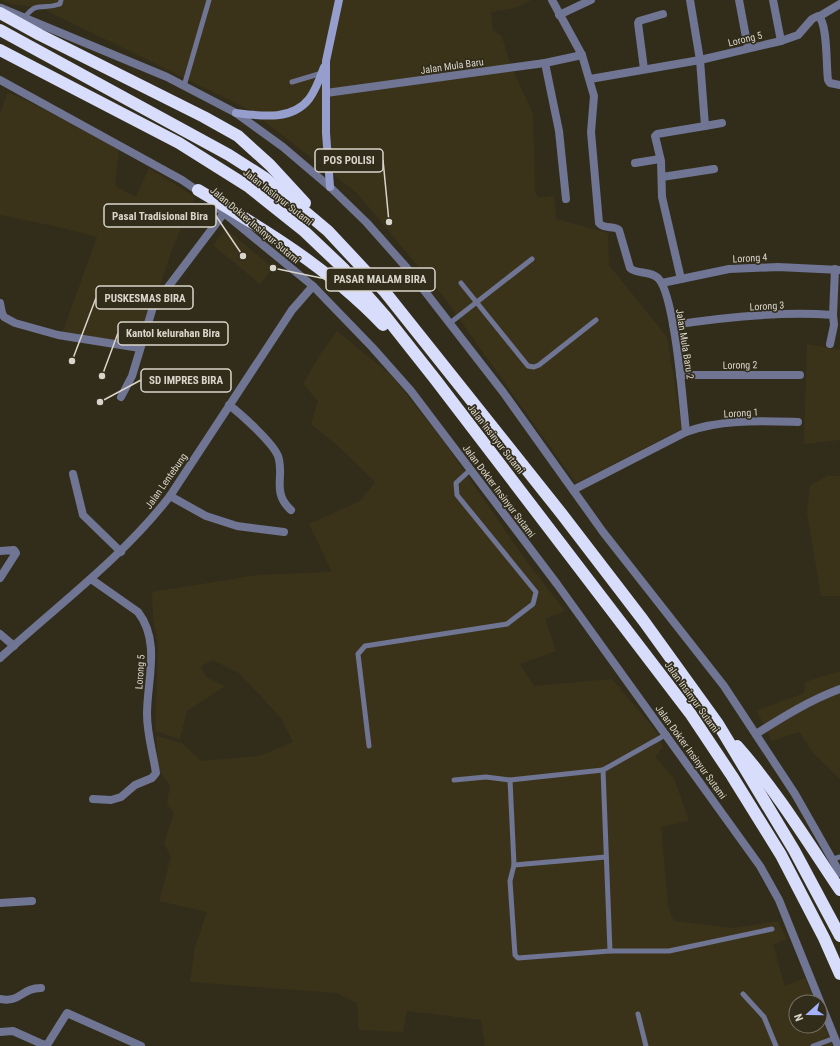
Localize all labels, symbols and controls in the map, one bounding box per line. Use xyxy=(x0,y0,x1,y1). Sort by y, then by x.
street label: Lorong 5 xyxy=(727,29,763,49)
street label: Jalan Mula Baru xyxy=(420,56,484,76)
callout: POS POLISI xyxy=(315,149,383,172)
text: POS POLISI xyxy=(323,154,375,167)
street label: Jalan Insinyur Sutami xyxy=(241,167,315,227)
street label: Jalan Dokter Insinyur Sutami xyxy=(208,184,302,266)
callout: Pasal Tradisional Bira xyxy=(104,204,216,227)
text: Pasal Tradisional Bira xyxy=(112,210,208,223)
street label: Lorong 4 xyxy=(732,252,768,264)
callout: PASAR MALAM BIRA xyxy=(326,268,435,291)
text: PASAR MALAM BIRA xyxy=(334,273,427,286)
callout: PUSKESMAS BIRA xyxy=(96,286,193,309)
text: PUSKESMAS BIRA xyxy=(104,292,186,305)
street label: Lorong 3 xyxy=(749,300,785,312)
street label: Jalan Mula Baru 2 xyxy=(674,308,696,380)
callout: Kantol kelurahan Bira xyxy=(118,322,228,345)
text: Kantol kelurahan Bira xyxy=(126,327,220,340)
street label: Lorong 2 xyxy=(723,359,758,371)
callout: SD IMPRES BIRA xyxy=(141,369,231,392)
text: SD IMPRES BIRA xyxy=(149,374,223,387)
street label: Jalan Insinyur Sutami xyxy=(466,402,526,476)
street label: Lorong 1 xyxy=(723,407,759,419)
street label: Jalan Dokter Insinyur Sutami xyxy=(461,443,537,539)
street label: Jalan Lentebung xyxy=(143,451,189,511)
street label: Lorong 5 xyxy=(133,654,147,690)
street label: Jalan Insinyur Sutami xyxy=(663,659,721,735)
street label: Jalan Dokter Insinyur Sutami xyxy=(653,703,729,801)
north arrow xyxy=(788,994,828,1034)
text: N xyxy=(792,1012,806,1023)

